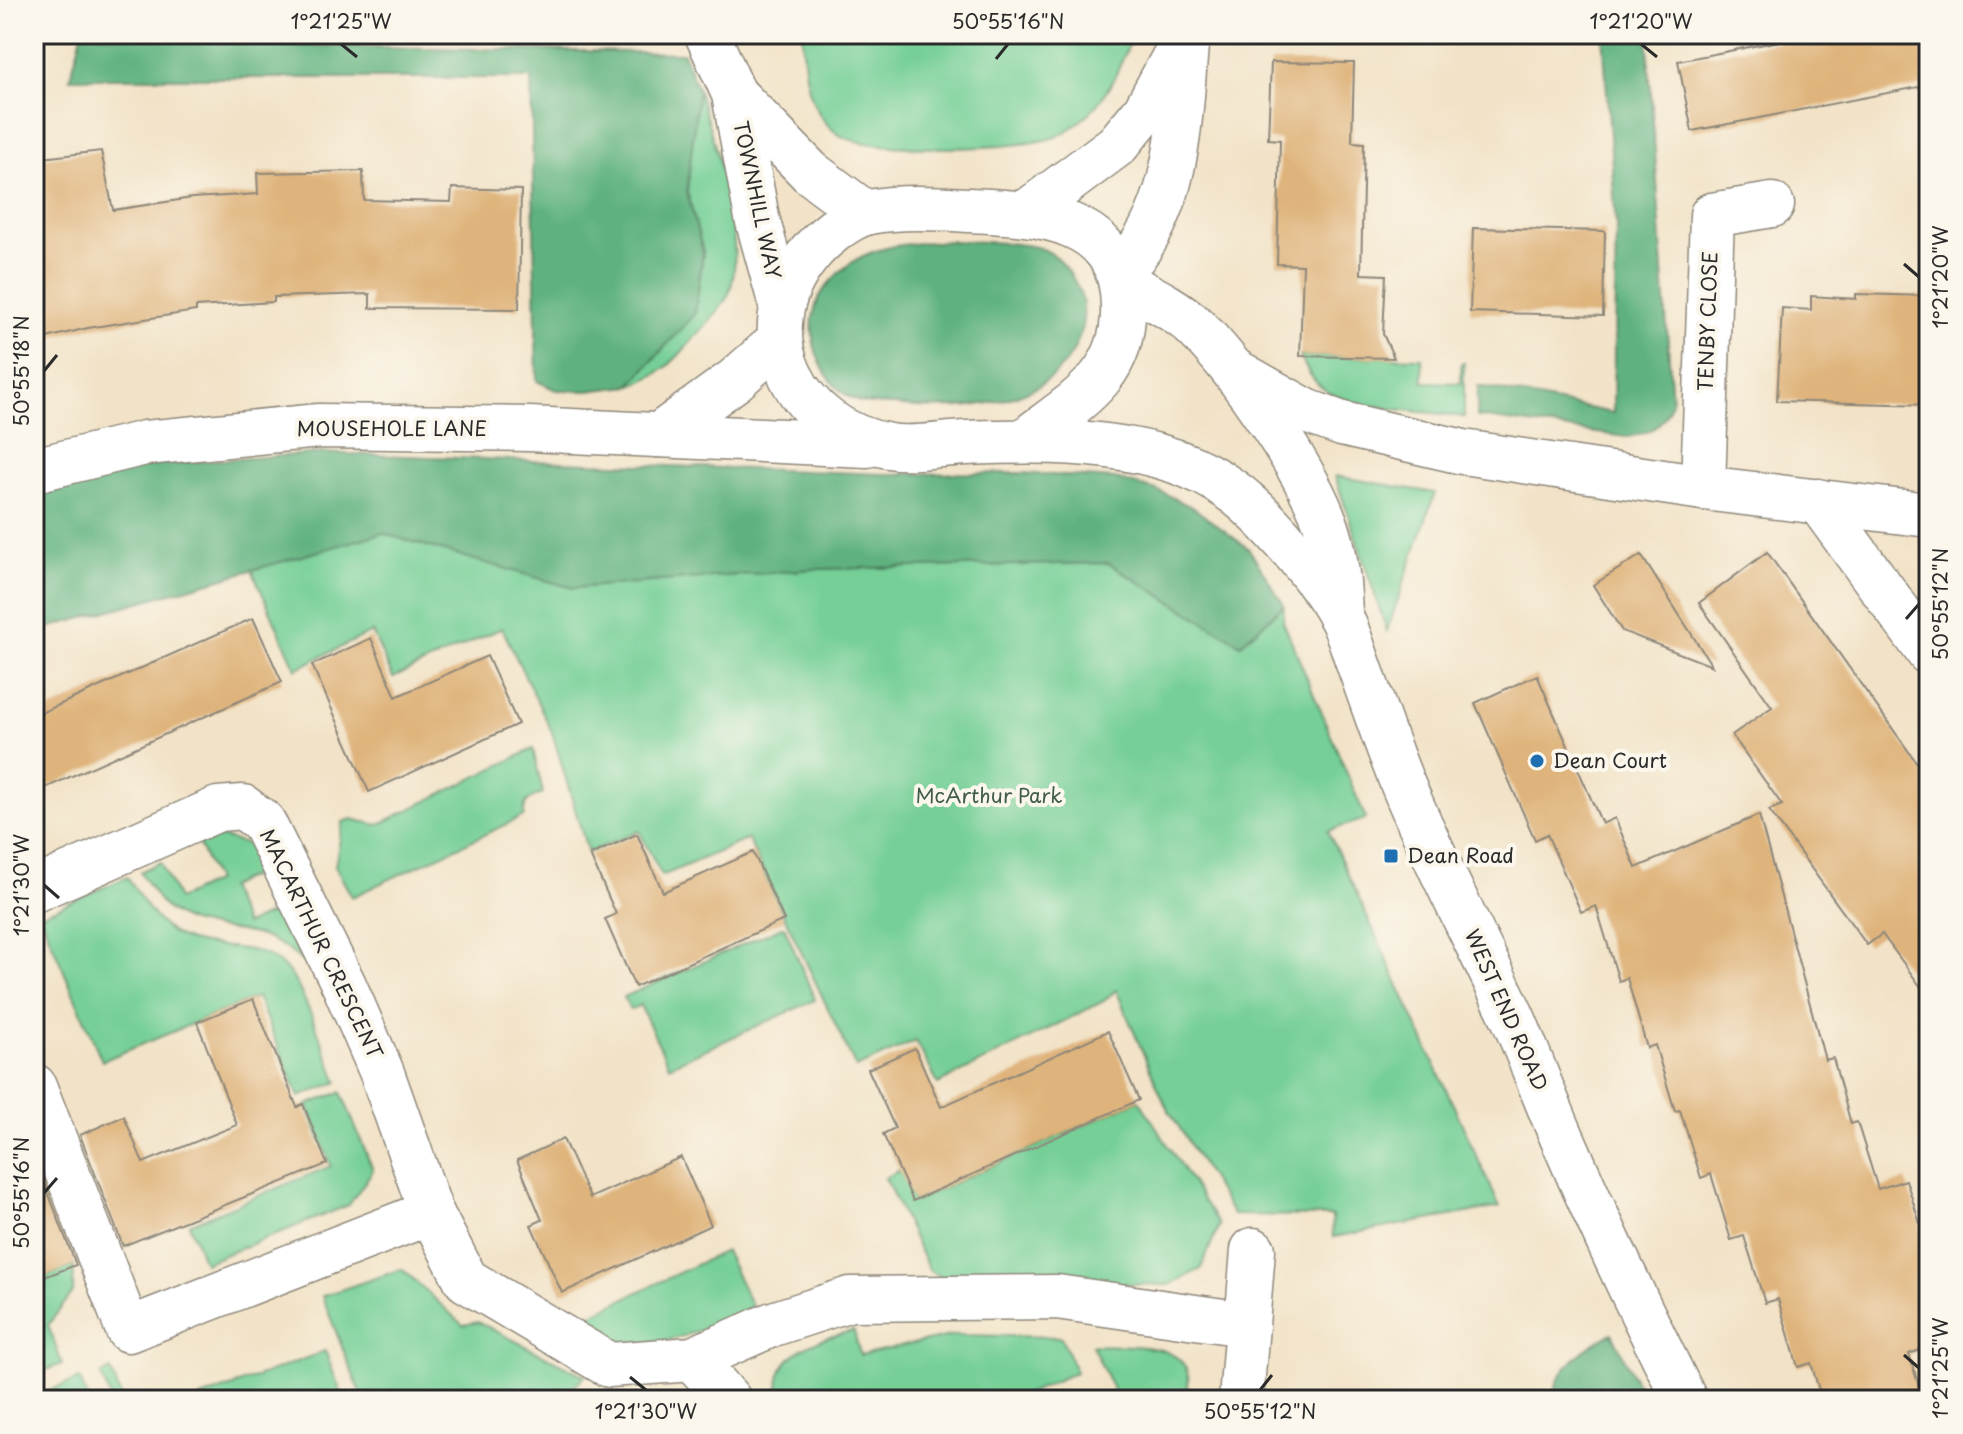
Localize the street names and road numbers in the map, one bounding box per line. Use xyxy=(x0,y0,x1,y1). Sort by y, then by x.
street label: TOWNHILL WAY xyxy=(727,118,789,282)
street label: TENBY CLOSE xyxy=(1690,251,1724,391)
street label: MOUSEHOLE LANE xyxy=(297,413,487,443)
street label: MACARTHUR CRESCENT xyxy=(253,823,391,1064)
street label: WEST END ROAD xyxy=(1458,924,1556,1095)

